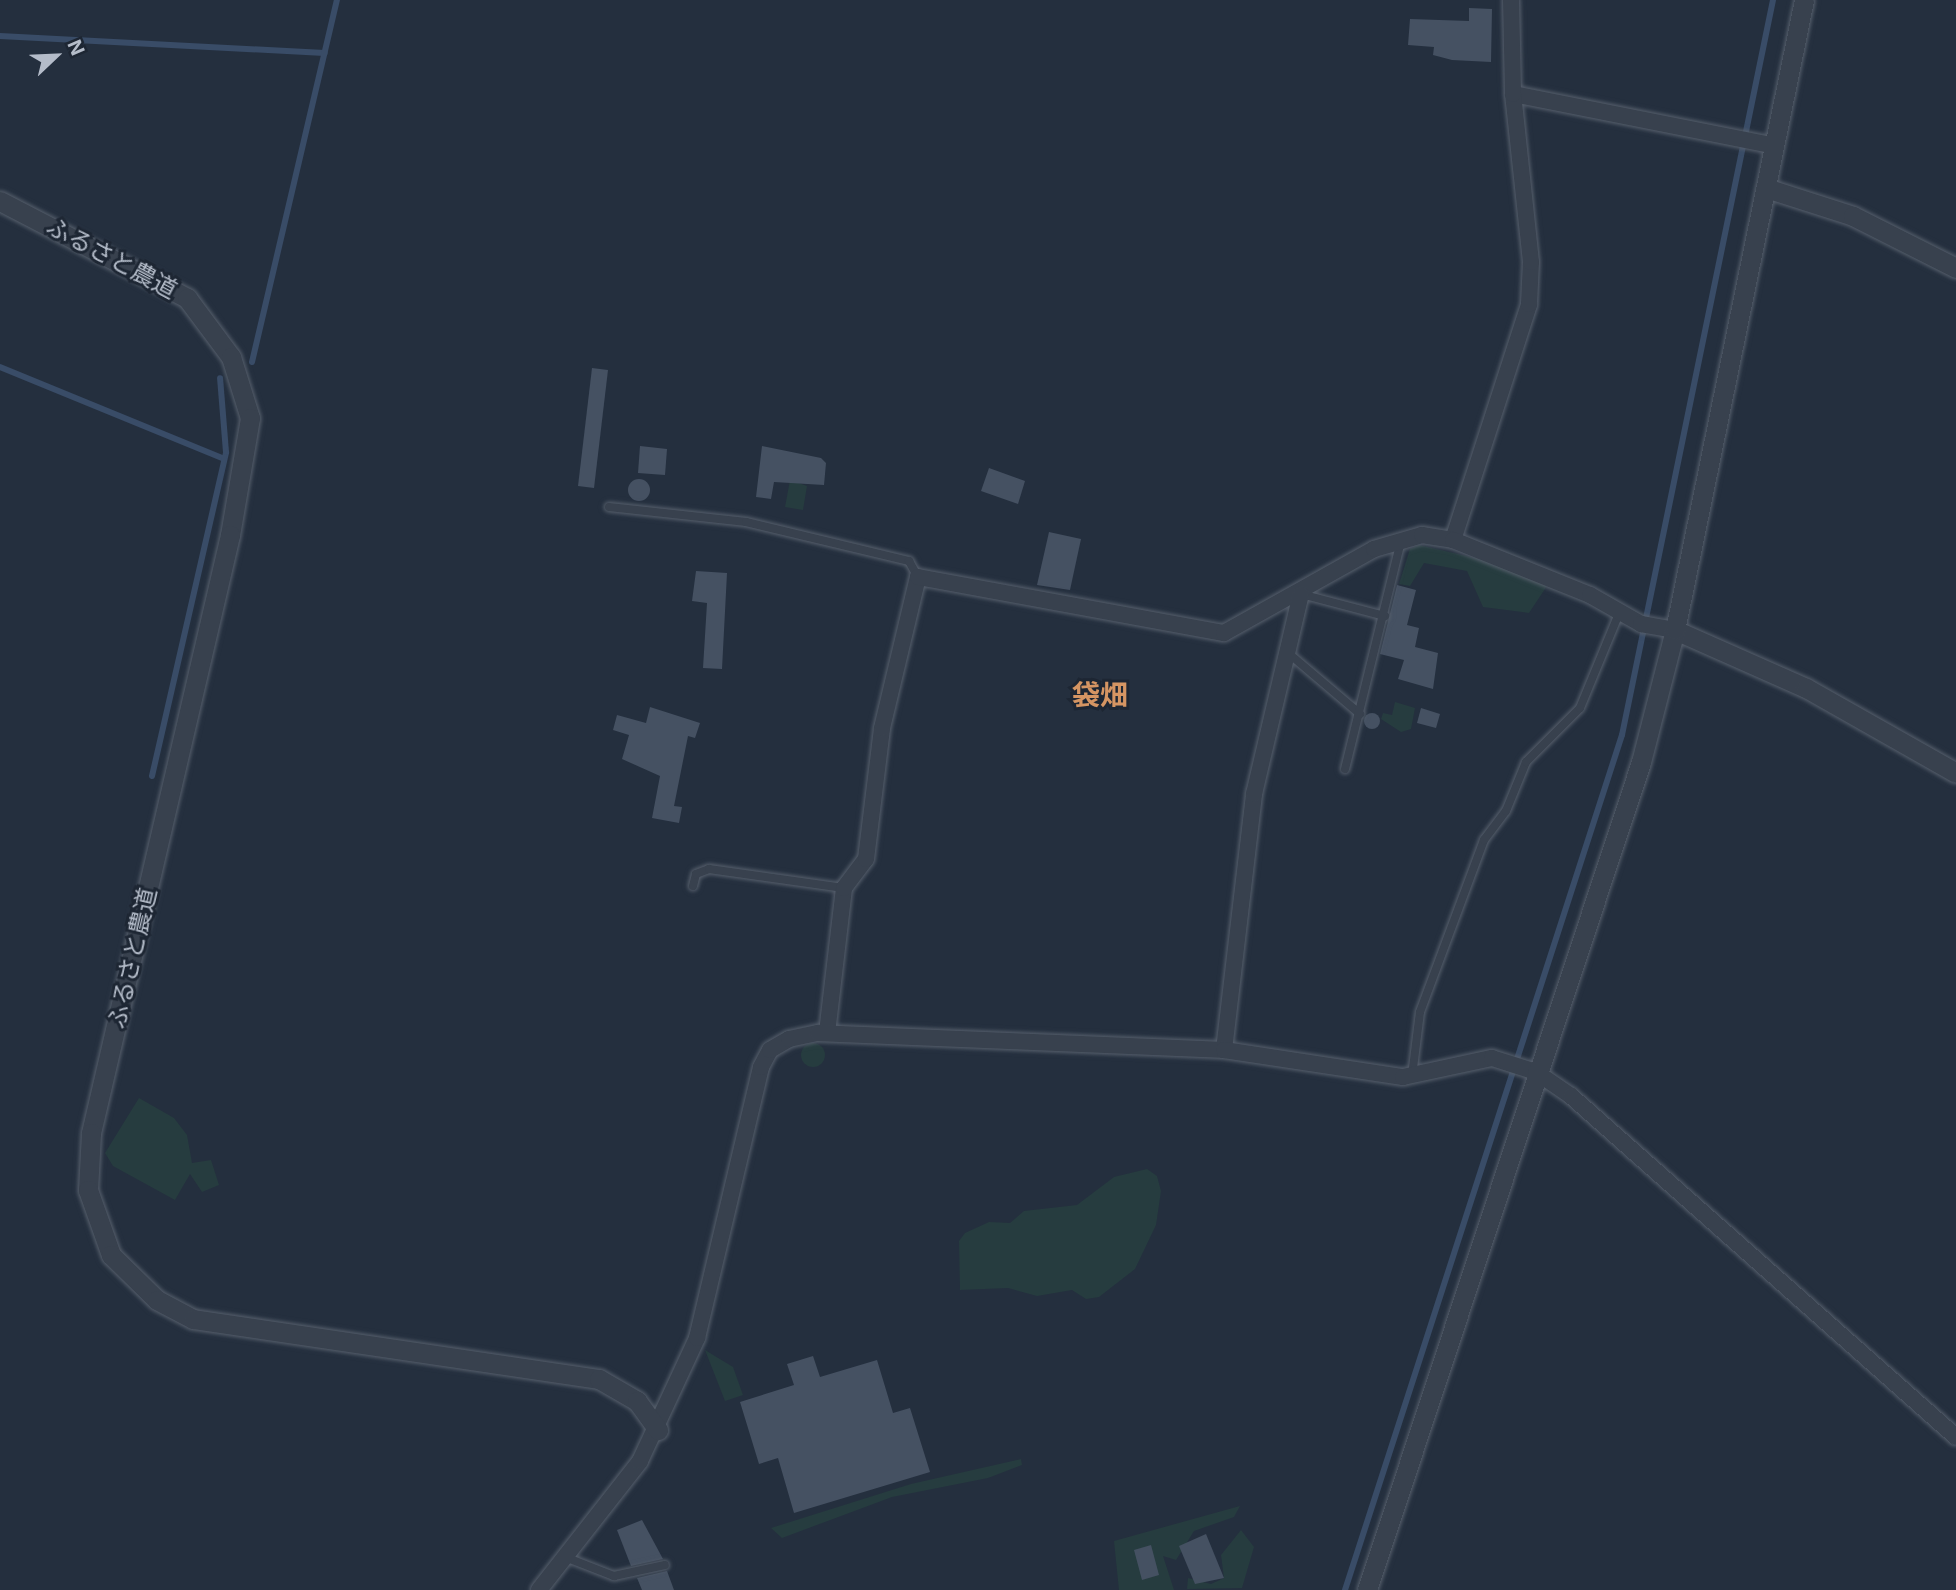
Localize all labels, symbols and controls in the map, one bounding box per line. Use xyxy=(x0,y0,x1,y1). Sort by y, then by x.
north arrow xyxy=(21,21,91,91)
text: N xyxy=(62,36,89,59)
street label: ふるさと農道 xyxy=(42,211,182,305)
district label: 袋畑 xyxy=(1072,678,1128,712)
street label: ふるさと農道 xyxy=(102,885,162,1031)

